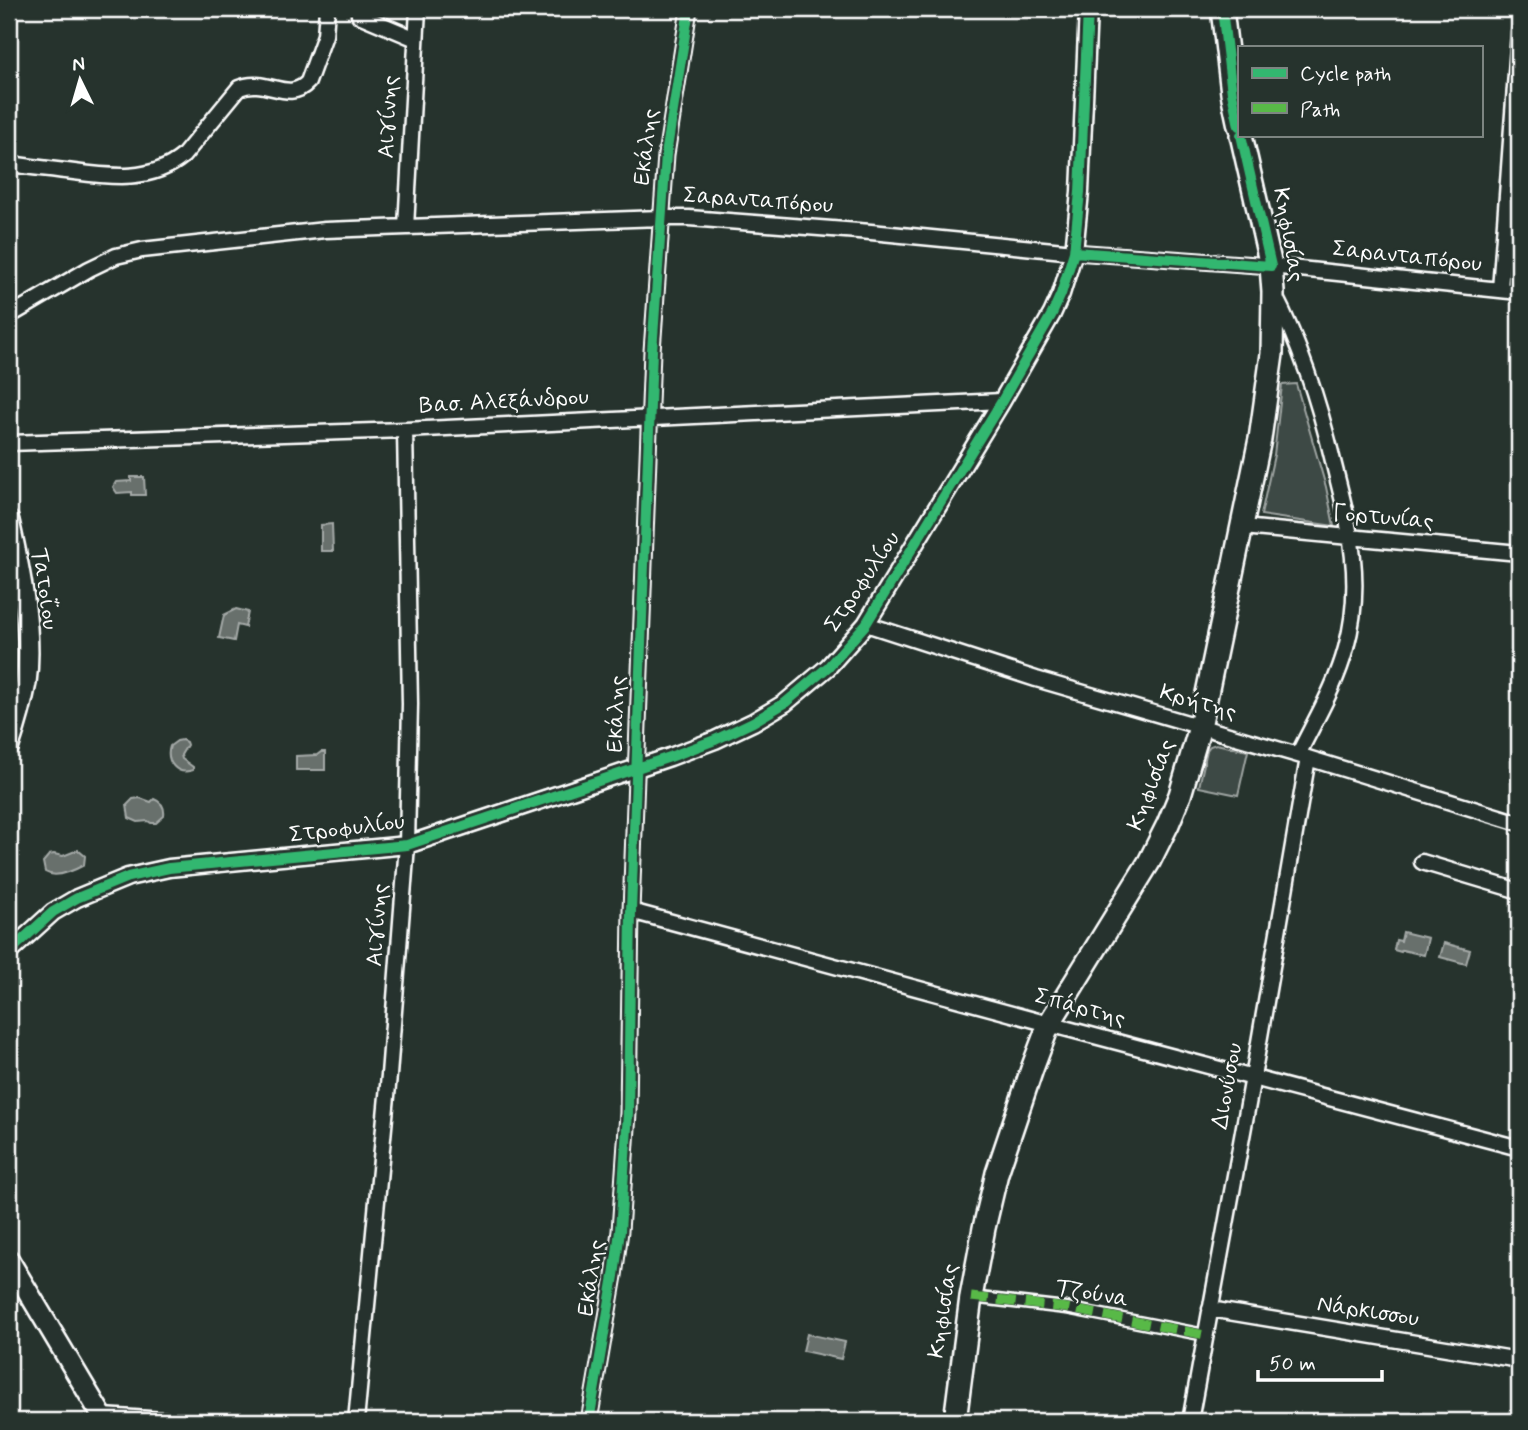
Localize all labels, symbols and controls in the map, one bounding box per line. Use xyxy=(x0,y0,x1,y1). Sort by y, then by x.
north arrow xyxy=(46,46,116,116)
legend xyxy=(1238,46,1482,136)
text: N xyxy=(71,52,86,78)
text: Cycle path xyxy=(1300,60,1391,88)
street label: Αιγίνης xyxy=(372,75,406,159)
text: Path xyxy=(1300,96,1340,124)
street label: Εκάλης xyxy=(627,107,667,187)
street label: Σαρανταπόρου xyxy=(682,181,834,221)
street label: Κηφισίας xyxy=(1265,185,1311,285)
street label: Σαρανταπόρου xyxy=(1331,234,1483,280)
street label: Βασ. Αλεξάνδρου xyxy=(419,383,589,421)
street label: Γορτυνίας xyxy=(1331,499,1435,537)
street label: Στροφυλίου xyxy=(818,526,908,638)
street label: Τατοΐου xyxy=(23,546,65,632)
street label: Εκάλης xyxy=(601,675,633,753)
street label: Κρήτης xyxy=(1156,678,1240,728)
street label: Κηφισίας xyxy=(1121,735,1183,835)
street label: Στροφυλίου xyxy=(288,807,406,851)
street label: Αιγίνης xyxy=(360,882,396,968)
street label: Σπάρτης xyxy=(1031,981,1129,1035)
street label: Διονύσου xyxy=(1206,1041,1250,1131)
street label: Εκάλης xyxy=(571,1238,613,1318)
street label: Κηφισίας xyxy=(922,1262,966,1360)
street label: Τζούνα xyxy=(1053,1273,1131,1315)
street label: Νάρκισσου xyxy=(1315,1289,1421,1335)
scale bar xyxy=(1258,1339,1383,1383)
text: 50 m xyxy=(1269,1350,1316,1378)

